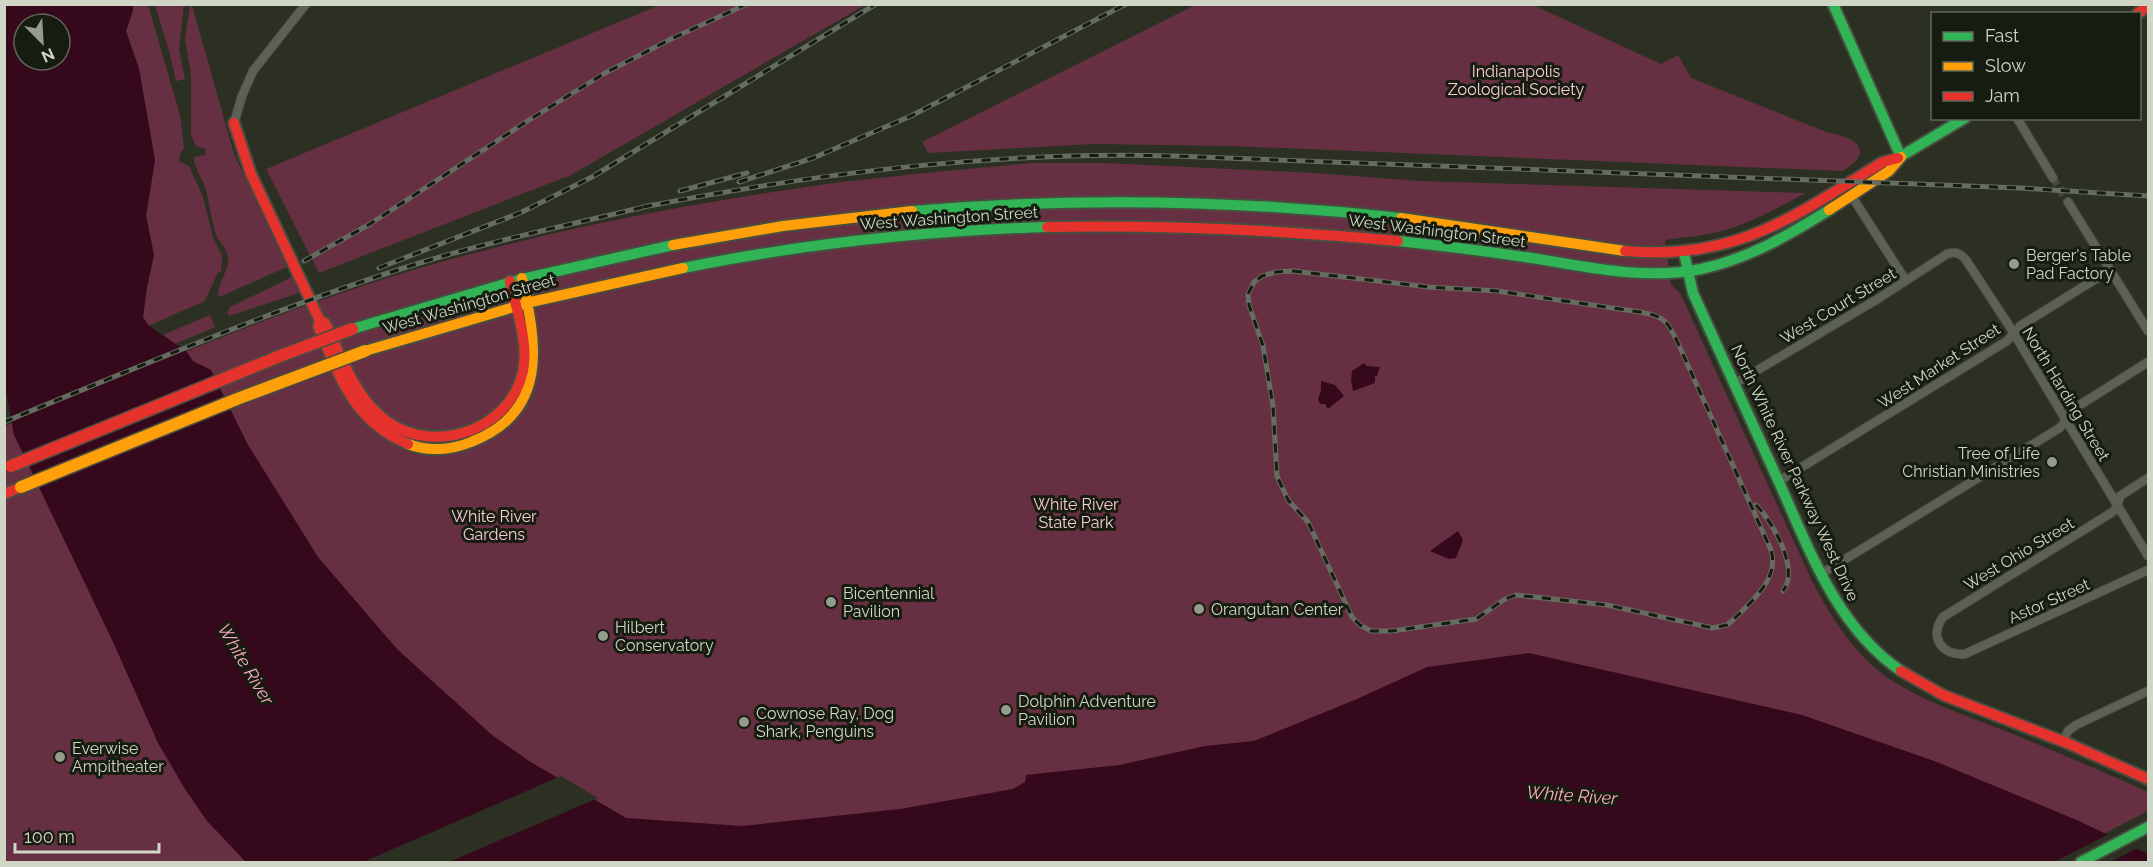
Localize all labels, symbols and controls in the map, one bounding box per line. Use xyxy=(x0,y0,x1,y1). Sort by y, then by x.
north arrow xyxy=(12,12,72,72)
legend xyxy=(1931,12,2141,120)
text: Fast xyxy=(1985,25,2019,46)
text: N xyxy=(38,44,57,66)
text: Slow xyxy=(1985,55,2026,76)
park label: Indianapolis Zoological Society xyxy=(1448,62,1585,99)
text: Jam xyxy=(1985,85,2020,106)
street label: West Washington Street xyxy=(859,202,1039,234)
street label: West Washington Street xyxy=(1347,211,1527,251)
place label: Berger's Table Pad Factory xyxy=(2026,246,2131,283)
marker: Berger's Table Pad Factory xyxy=(2007,257,2021,271)
street label: West Court Street xyxy=(1777,264,1900,348)
street label: West Washington Street xyxy=(381,270,558,338)
street label: West Market Street xyxy=(1874,319,2004,413)
street label: North Harding Street xyxy=(2018,324,2114,465)
street label: North White River Parkway West Drive xyxy=(1727,342,1863,604)
place label: Tree of Life Christian Ministries xyxy=(1902,444,2040,481)
marker: Tree of Life Christian Ministries xyxy=(2045,455,2059,469)
park label: White River State Park xyxy=(1033,495,1119,532)
park label: White River Gardens xyxy=(451,507,537,544)
street label: West Ohio Street xyxy=(1961,513,2078,594)
street label: Astor Street xyxy=(2005,574,2093,627)
place label: Bicentennial Pavilion xyxy=(843,584,935,621)
marker: Bicentennial Pavilion xyxy=(824,595,838,609)
place label: Orangutan Center xyxy=(1211,600,1344,619)
marker: Orangutan Center xyxy=(1192,602,1206,616)
place label: Hilbert Conservatory xyxy=(615,618,714,655)
water label: White River xyxy=(214,620,279,709)
marker: Hilbert Conservatory xyxy=(596,629,610,643)
place label: Dolphin Adventure Pavilion xyxy=(1018,692,1156,729)
marker: Dolphin Adventure Pavilion xyxy=(999,703,1013,717)
place label: Cownose Ray, Dog Shark, Penguins xyxy=(756,704,894,741)
marker: Cownose Ray, Dog Shark, Penguins xyxy=(737,715,751,729)
place label: Everwise Ampitheater xyxy=(72,739,164,776)
marker: Everwise Ampitheater xyxy=(53,750,67,764)
water label: White River xyxy=(1526,781,1619,809)
scale bar xyxy=(15,816,159,854)
text: 100 m xyxy=(24,826,75,847)

